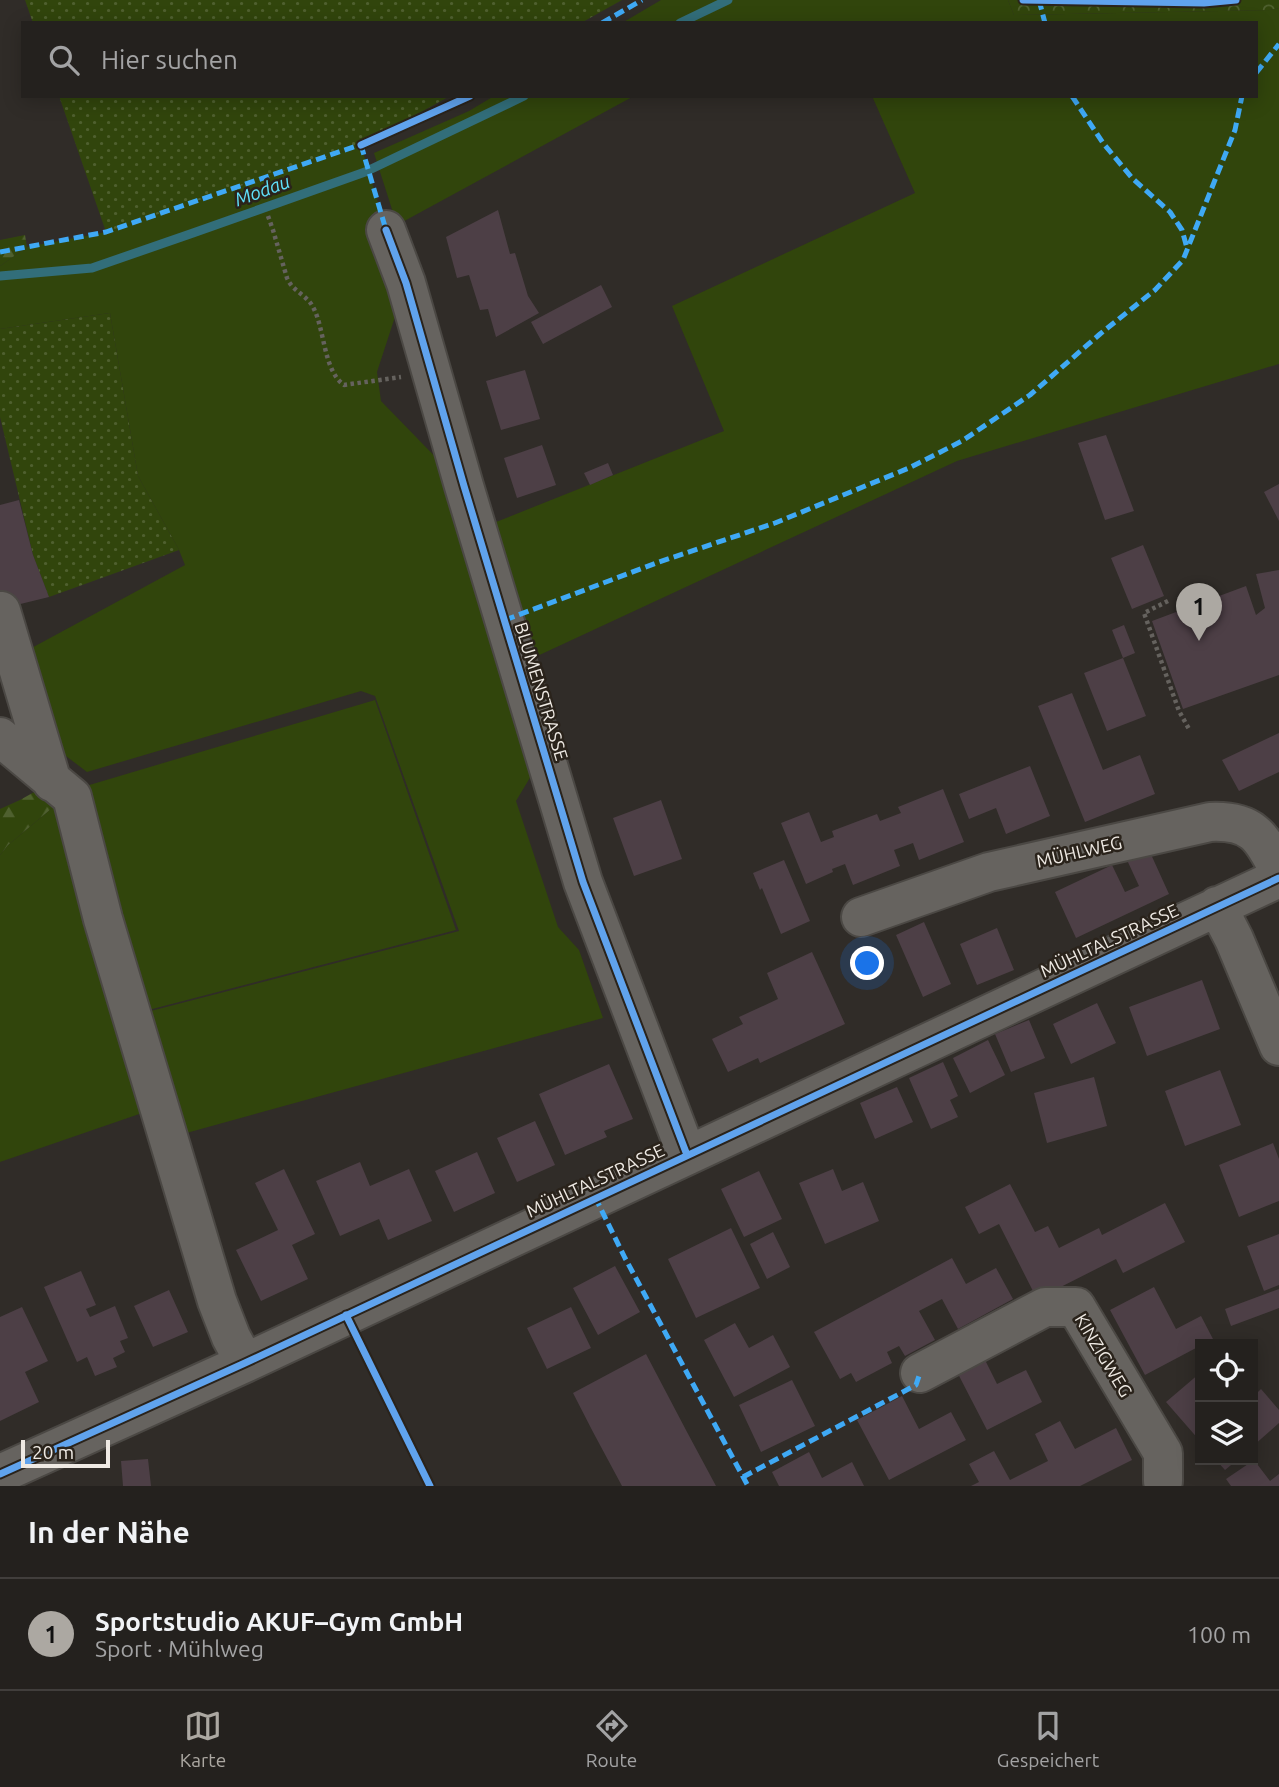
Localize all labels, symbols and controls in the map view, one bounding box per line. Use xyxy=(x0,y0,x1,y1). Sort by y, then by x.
search box xyxy=(21,21,1258,98)
icon: search xyxy=(45,41,83,79)
text: Hier suchen xyxy=(101,45,238,74)
water label: Modau xyxy=(231,170,293,210)
pin: 1 xyxy=(1176,583,1222,641)
street label: BLUMENSTRASSE xyxy=(511,619,573,763)
street label: MÜHLWEG xyxy=(1034,831,1124,871)
street label: MÜHLTALSTRASSE xyxy=(1037,899,1181,981)
your location xyxy=(850,946,884,980)
street label: MÜHLTALSTRASSE xyxy=(523,1139,667,1221)
street label: KINZIGWEG xyxy=(1071,1310,1137,1400)
map controls xyxy=(1195,1339,1258,1465)
button: locate xyxy=(1195,1339,1258,1402)
button: layers xyxy=(1195,1402,1258,1465)
scale bar xyxy=(21,1437,110,1469)
text: 20 m xyxy=(32,1441,74,1463)
text: In der Nähe xyxy=(28,1515,190,1549)
text: Sportstudio AKUF–Gym GmbH xyxy=(95,1607,463,1636)
text: 1 xyxy=(45,1622,57,1647)
text: 100 m xyxy=(1187,1622,1251,1647)
text: Sport · Mühlweg xyxy=(95,1636,264,1661)
tab: Karte xyxy=(180,1707,226,1771)
tab: Route xyxy=(586,1707,637,1771)
tab: Gespeichert xyxy=(997,1707,1099,1771)

